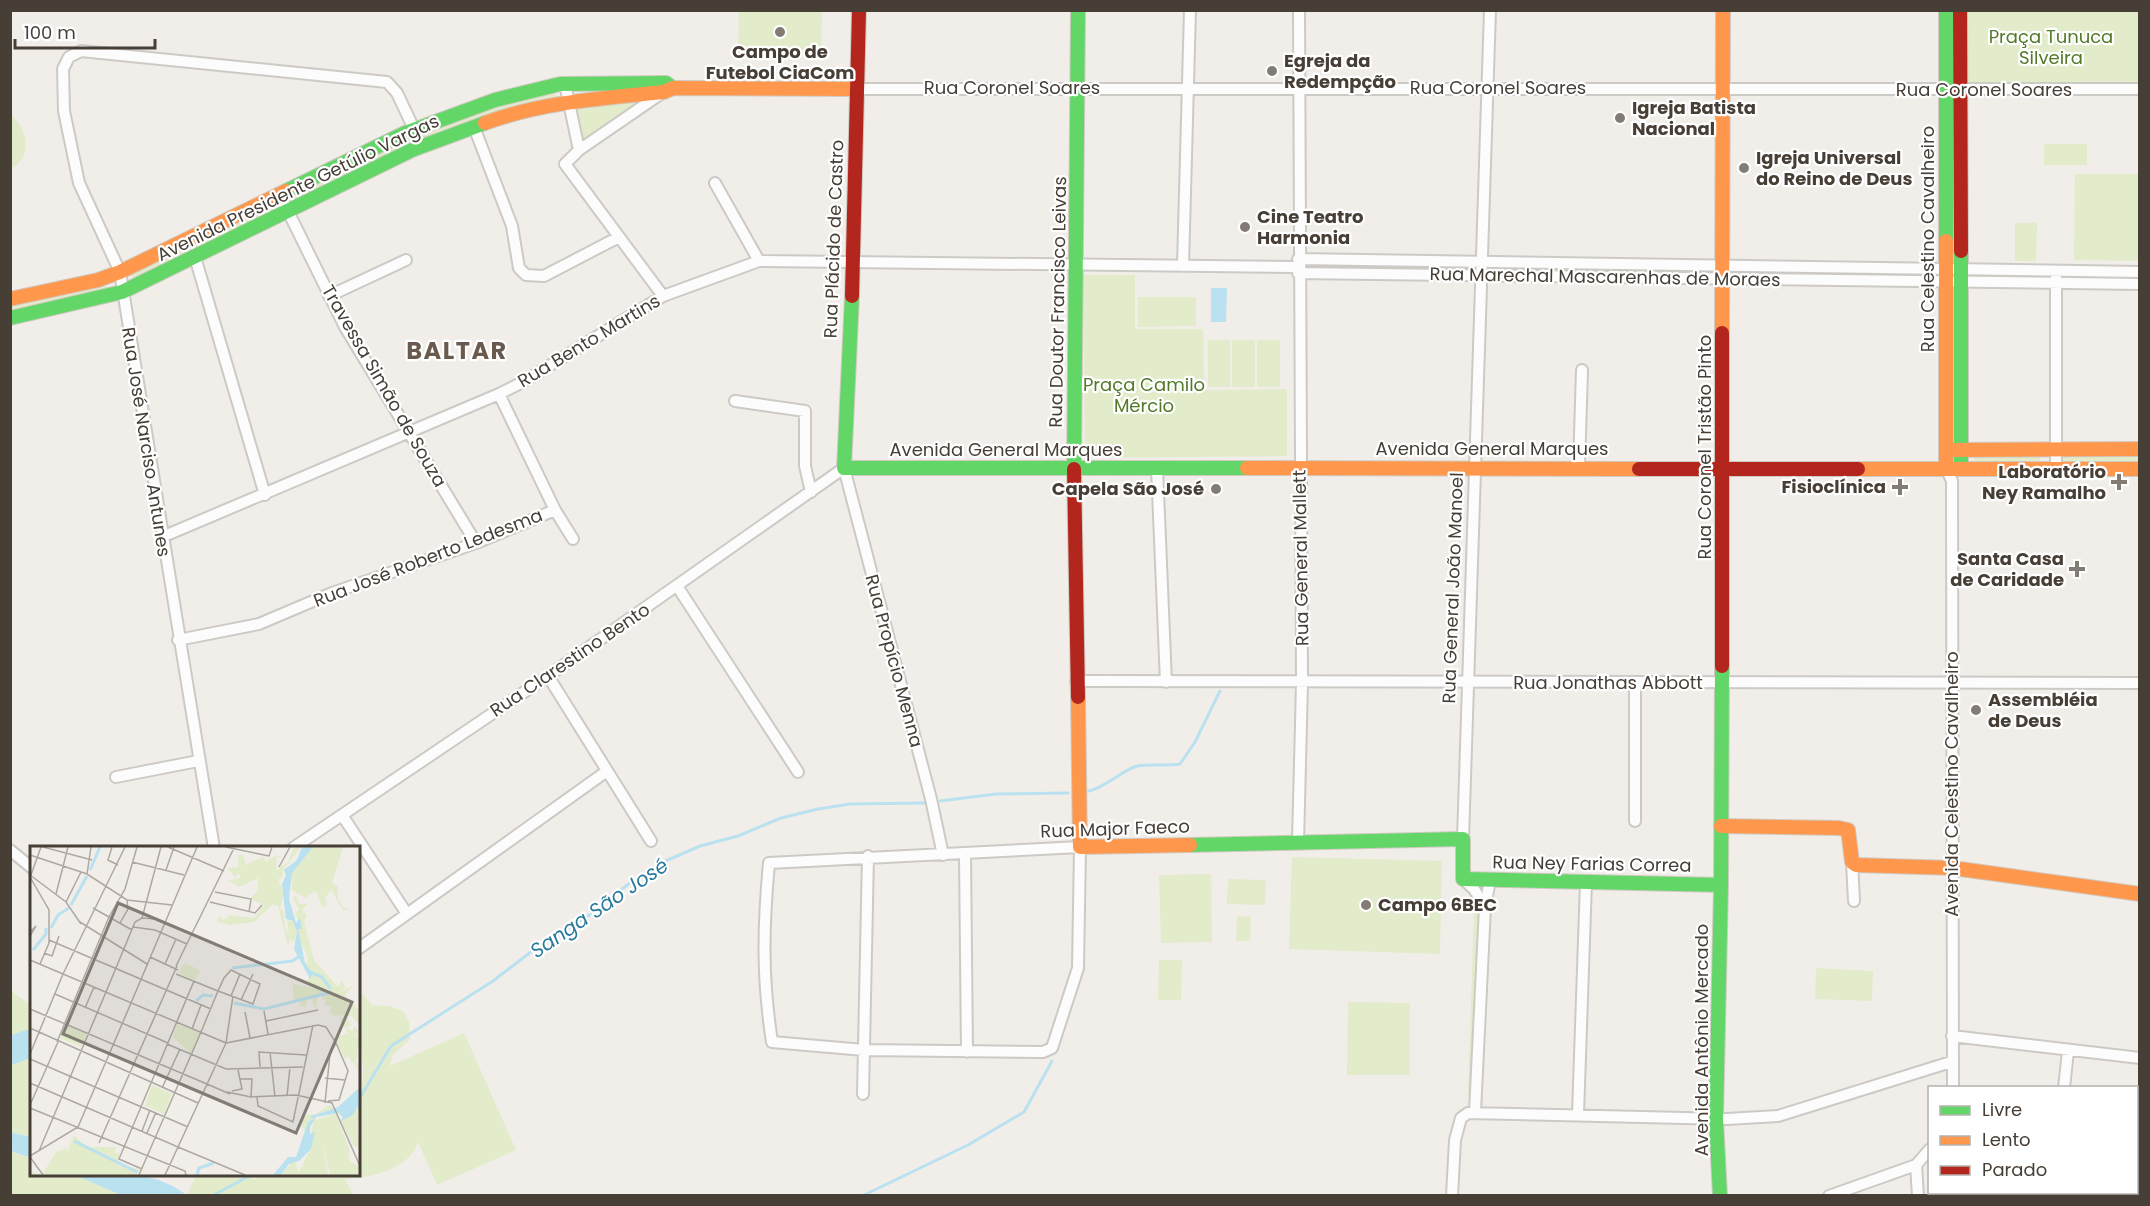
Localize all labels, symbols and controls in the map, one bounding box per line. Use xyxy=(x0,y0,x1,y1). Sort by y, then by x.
scale bar xyxy=(15,12,154,50)
text: 100 m xyxy=(24,20,76,45)
park label: Praça Tunuca Silveira xyxy=(1989,24,2113,70)
marker: Campo de Futebol CiaCom xyxy=(773,25,787,39)
place label: Campo de Futebol CiaCom xyxy=(706,39,854,85)
place label: Egreja da Redempção xyxy=(1284,48,1396,94)
marker: Egreja da Redempção xyxy=(1265,64,1279,78)
street label: Rua Coronel Soares xyxy=(924,75,1100,100)
street label: Rua Coronel Soares xyxy=(1410,75,1586,100)
street label: Rua Coronel Soares xyxy=(1896,77,2072,102)
place label: Igreja Batista Nacional xyxy=(1632,95,1756,141)
street label: Avenida Presidente Getúlio Vargas xyxy=(152,108,443,267)
marker: Igreja Batista Nacional xyxy=(1613,111,1627,125)
street label: Rua Celestino Cavalheiro xyxy=(1915,126,1940,352)
street label: Rua Plácido de Castro xyxy=(818,139,849,339)
place label: Igreja Universal do Reino de Deus xyxy=(1756,145,1913,191)
marker: Igreja Universal do Reino de Deus xyxy=(1737,161,1751,175)
street label: Rua Doutor Francisco Leivas xyxy=(1043,176,1072,428)
place label: Cine Teatro Harmonia xyxy=(1257,204,1364,250)
marker: Cine Teatro Harmonia xyxy=(1238,220,1252,234)
street label: Rua Marechal Mascarenhas de Moraes xyxy=(1429,261,1781,292)
street label: Travessa Simão de Souza xyxy=(316,280,453,491)
street label: Rua Bento Martins xyxy=(513,288,665,393)
street label: Rua José Narciso Antunes xyxy=(116,325,177,559)
district label: BALTAR xyxy=(406,334,508,367)
street label: Rua Coronel Tristão Pinto xyxy=(1692,335,1717,559)
park label: Praça Camilo Mércio xyxy=(1083,372,1205,418)
street label: Avenida General Marques xyxy=(1375,436,1609,461)
street label: Avenida General Marques xyxy=(889,437,1123,462)
place label: Laboratório Ney Ramalho xyxy=(1982,459,2106,505)
street label: Rua General Mallett xyxy=(1286,470,1315,646)
street label: Rua General João Manoel xyxy=(1436,472,1469,704)
marker: Laboratório Ney Ramalho xyxy=(2110,473,2128,491)
place label: Fisioclínica xyxy=(1781,474,1886,499)
place label: Capela São José xyxy=(1052,476,1204,501)
marker: Fisioclínica xyxy=(1891,478,1909,496)
marker: Capela São José xyxy=(1209,482,1223,496)
street label: Rua José Roberto Ledesma xyxy=(310,502,546,613)
place label: Santa Casa de Caridade xyxy=(1950,546,2064,592)
marker: Santa Casa de Caridade xyxy=(2068,560,2086,578)
street label: Rua Propício Menna xyxy=(859,572,930,750)
street label: Rua Clarestino Bento xyxy=(485,597,655,722)
street label: Avenida Celestino Cavalheiro xyxy=(1939,651,1964,917)
street label: Rua Jonathas Abbott xyxy=(1513,670,1703,695)
place label: Assembléia de Deus xyxy=(1988,687,2098,733)
marker: Assembléia de Deus xyxy=(1969,703,1983,717)
street label: Rua Major Faeco xyxy=(1040,813,1190,844)
inset map xyxy=(30,846,360,1176)
street label: Rua Ney Farias Correa xyxy=(1492,849,1692,878)
water label: Sanga São José xyxy=(524,851,674,965)
place label: Campo 6BEC xyxy=(1378,892,1497,917)
marker: Campo 6BEC xyxy=(1359,898,1373,912)
street label: Avenida Antônio Mercado xyxy=(1689,924,1714,1156)
legend xyxy=(1928,1086,2138,1194)
text: Livre xyxy=(1982,1097,2022,1122)
text: Lento xyxy=(1982,1127,2031,1152)
text: Parado xyxy=(1982,1157,2047,1182)

